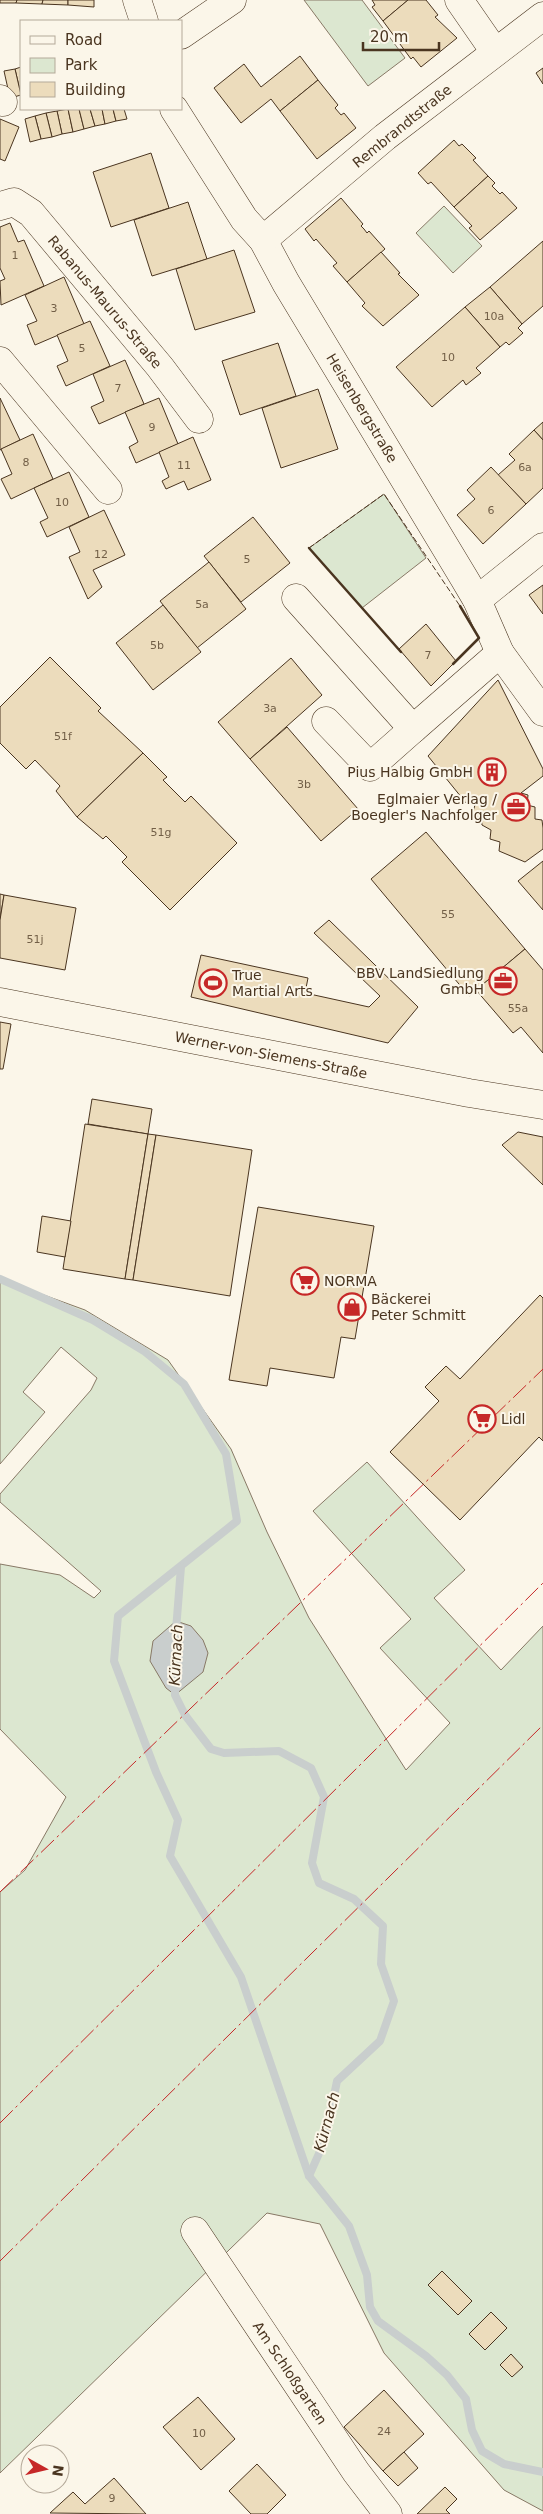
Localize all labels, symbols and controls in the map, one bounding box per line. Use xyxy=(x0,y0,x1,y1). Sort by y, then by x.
legend xyxy=(20,20,182,110)
scale bar xyxy=(363,20,439,52)
text: 20 m xyxy=(370,28,408,46)
text: Road xyxy=(65,31,103,49)
text: Park xyxy=(65,56,98,74)
text: Building xyxy=(65,81,126,99)
street label: Rembrandtstraße xyxy=(349,81,455,171)
street label: Rabanus-Maurus-Straße xyxy=(45,232,165,372)
house number: 1 xyxy=(12,249,19,262)
house number: 3 xyxy=(51,302,58,315)
house number: 10a xyxy=(484,310,504,323)
house number: 5 xyxy=(79,342,86,355)
street label: Heisenbergstraße xyxy=(323,351,401,465)
house number: 10 xyxy=(441,351,455,364)
house number: 7 xyxy=(115,382,122,395)
house number: 9 xyxy=(149,421,156,434)
house number: 8 xyxy=(23,456,30,469)
house number: 11 xyxy=(177,459,191,472)
house number: 6a xyxy=(518,461,532,474)
house number: 10 xyxy=(55,496,69,509)
house number: 6 xyxy=(488,504,495,517)
house number: 12 xyxy=(94,548,108,561)
house number: 5 xyxy=(244,553,251,566)
house number: 5a xyxy=(195,598,209,611)
house number: 5b xyxy=(150,639,164,652)
house number: 7 xyxy=(425,649,432,662)
house number: 3a xyxy=(263,702,277,715)
house number: 51f xyxy=(54,730,73,743)
building icon: Pius Halbig GmbH xyxy=(477,757,507,787)
place label: Pius Halbig GmbH xyxy=(347,764,473,780)
house number: 3b xyxy=(297,778,311,791)
place label: Eglmaier Verlag / Boegler's Nachfolger xyxy=(351,791,497,823)
office icon: Eglmaier Verlag / Boegler's Nachfolger xyxy=(501,792,531,822)
house number: 51g xyxy=(151,826,171,839)
house number: 55 xyxy=(441,908,455,921)
house number: 51j xyxy=(26,933,44,946)
place label: BBV LandSiedlung GmbH xyxy=(356,965,484,997)
office icon: BBV LandSiedlung GmbH xyxy=(488,966,518,996)
place label: True Martial Arts xyxy=(231,967,313,999)
sports icon: True Martial Arts xyxy=(198,968,228,998)
house number: 55a xyxy=(508,1002,528,1015)
street label: Werner-von-Siemens-Straße xyxy=(173,1028,369,1082)
supermarket icon: NORMA xyxy=(290,1266,320,1296)
place label: NORMA xyxy=(324,1273,377,1289)
place label: Bäckerei Peter Schmitt xyxy=(371,1291,466,1323)
shop icon: Bäckerei Peter Schmitt xyxy=(337,1292,367,1322)
supermarket icon: Lidl xyxy=(467,1404,497,1434)
place label: Lidl xyxy=(501,1411,525,1427)
water label: Kürnach xyxy=(165,1624,187,1686)
water label: Kürnach xyxy=(310,2090,344,2154)
street label: Am Schloßgarten xyxy=(250,2319,330,2427)
house number: 24 xyxy=(377,2425,391,2438)
house number: 10 xyxy=(192,2427,206,2440)
north arrow xyxy=(20,2444,70,2494)
text: N xyxy=(49,2464,67,2478)
house number: 9 xyxy=(109,2492,116,2505)

